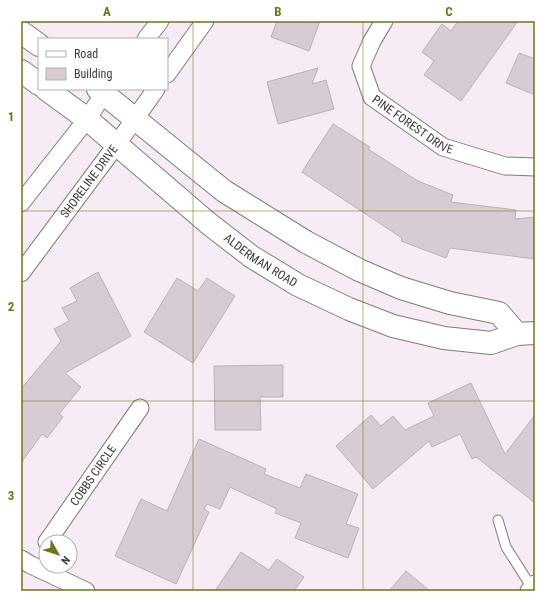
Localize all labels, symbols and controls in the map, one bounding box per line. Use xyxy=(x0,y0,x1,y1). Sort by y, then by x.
text: A xyxy=(103,4,111,19)
text: B xyxy=(274,4,282,19)
text: C xyxy=(445,4,453,19)
legend xyxy=(38,38,168,90)
text: Road xyxy=(74,47,98,61)
text: Building xyxy=(74,67,112,81)
street label: PINE FOREST DRIVE xyxy=(370,92,455,157)
text: 1 xyxy=(8,109,14,124)
street label: SHORELINE DRIVE xyxy=(57,142,121,221)
street label: ALDERMAN ROAD xyxy=(221,231,300,290)
text: 2 xyxy=(8,299,15,314)
street label: COBBS CIRCLE xyxy=(67,442,119,509)
text: 3 xyxy=(8,488,14,503)
north arrow xyxy=(38,534,78,574)
text: N xyxy=(58,553,73,567)

